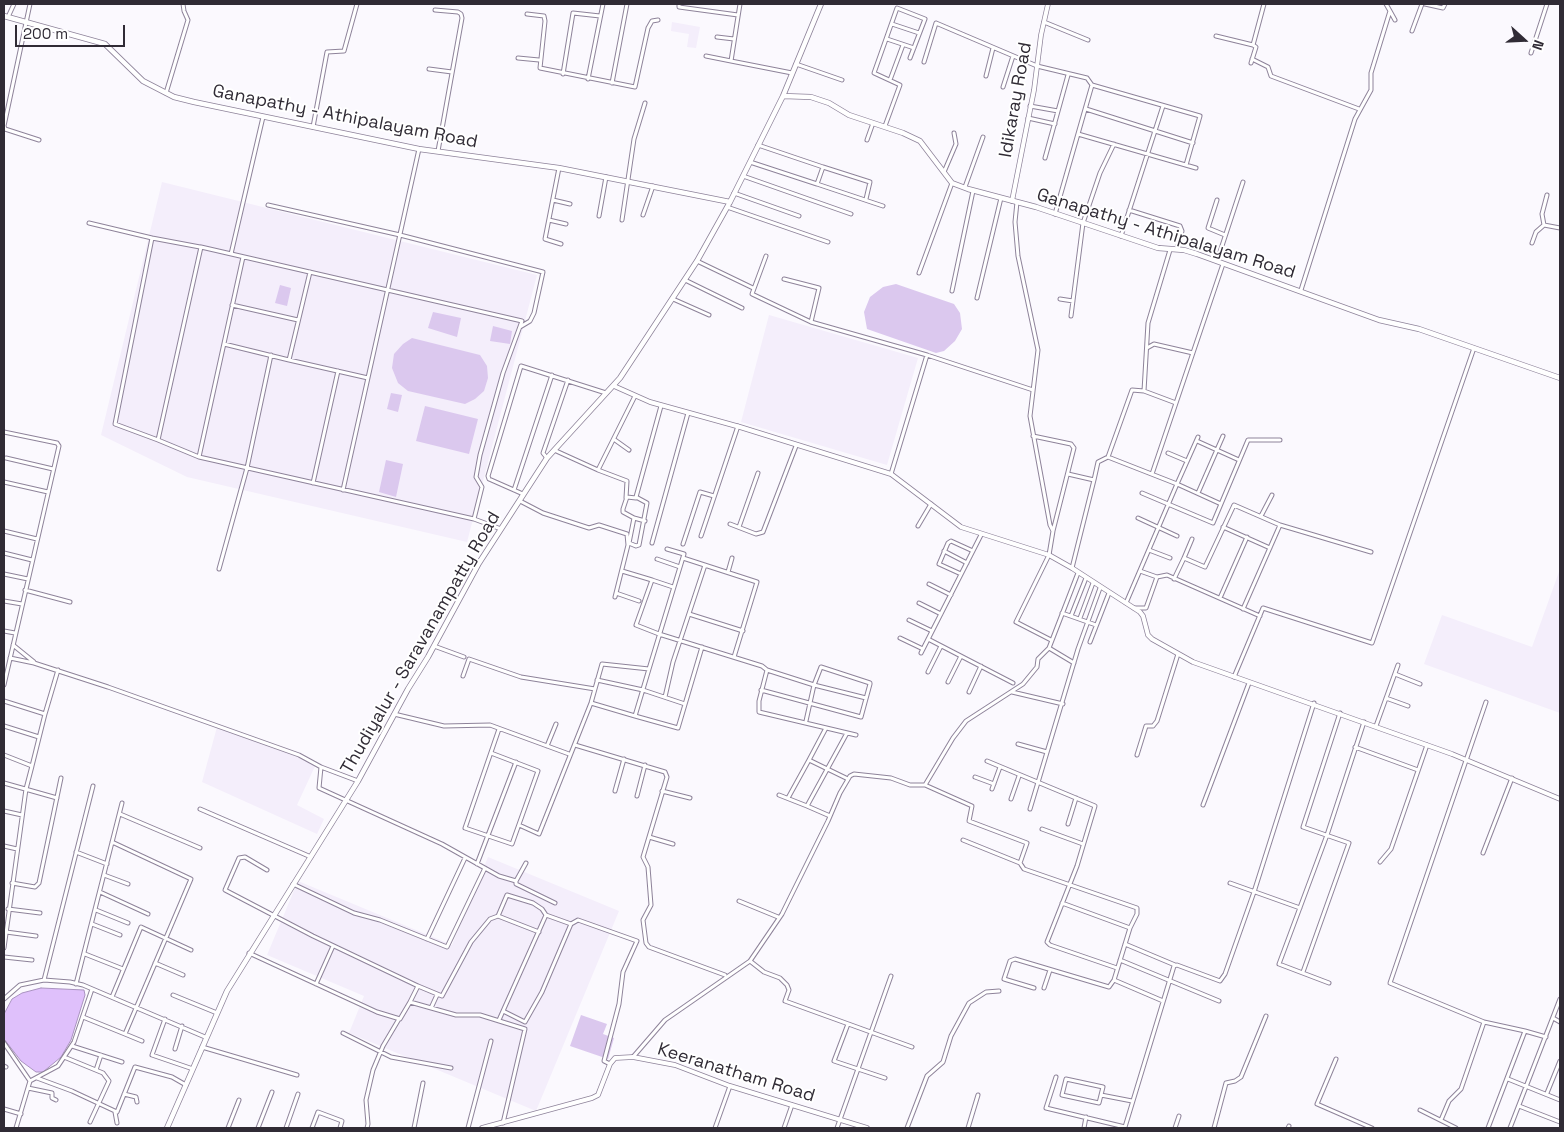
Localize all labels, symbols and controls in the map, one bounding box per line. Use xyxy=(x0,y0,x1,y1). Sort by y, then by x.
scale bar xyxy=(18,15,128,47)
north arrow xyxy=(1499,15,1549,65)
text: 200 m xyxy=(23,24,68,43)
text: N xyxy=(1528,38,1548,53)
street label: Idikaray Road xyxy=(995,41,1037,159)
street label: Ganapathy - Athipalayam Road xyxy=(211,81,479,153)
street label: Ganapathy - Athipalayam Road xyxy=(1034,184,1298,284)
street label: Thudiyalur - Saravanampatty Road xyxy=(337,508,505,778)
street label: Keeranatham Road xyxy=(655,1039,817,1107)

